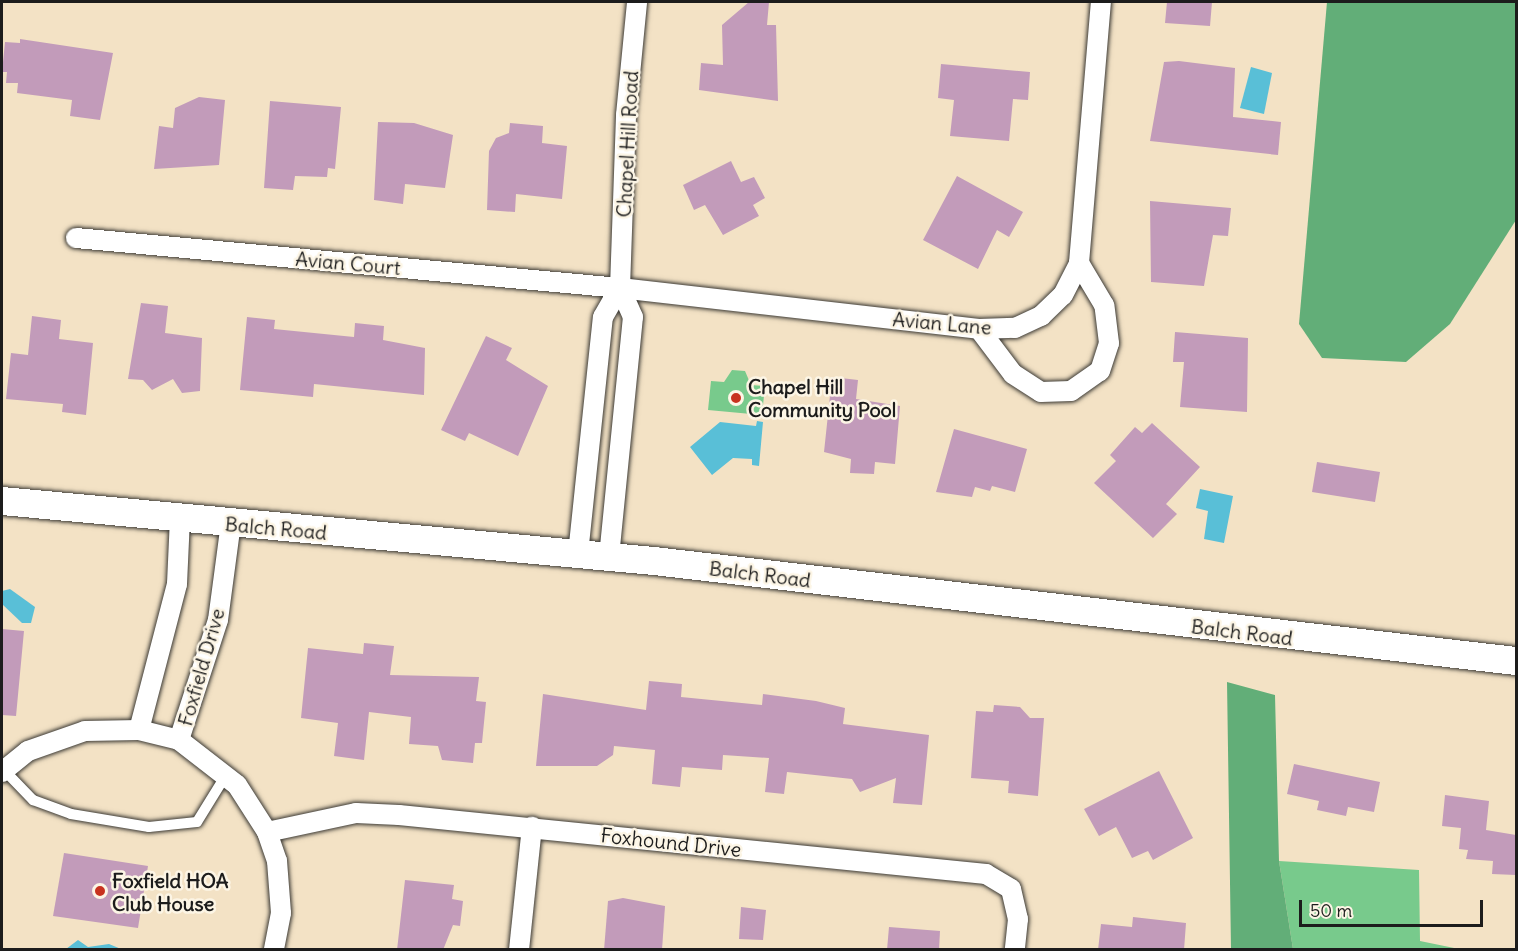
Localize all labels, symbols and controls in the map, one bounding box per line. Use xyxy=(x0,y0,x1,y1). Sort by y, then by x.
street label: Chapel Hill Road xyxy=(611,70,643,218)
street label: Avian Court xyxy=(294,246,402,280)
street label: Avian Lane xyxy=(892,307,992,339)
place label: Chapel Hill Community Pool xyxy=(748,374,896,421)
marker: Chapel Hill Community Pool xyxy=(729,391,743,405)
street label: Balch Road xyxy=(224,512,328,544)
street label: Balch Road xyxy=(708,556,812,592)
street label: Foxfield Drive xyxy=(173,605,229,729)
street label: Balch Road xyxy=(1190,614,1294,650)
street label: Foxhound Drive xyxy=(600,823,742,861)
place label: Foxfield HOA Club House xyxy=(112,868,229,915)
marker: Foxfield HOA Club House xyxy=(93,884,107,898)
scale bar xyxy=(1302,888,1486,926)
text: 50 m xyxy=(1310,899,1352,922)

